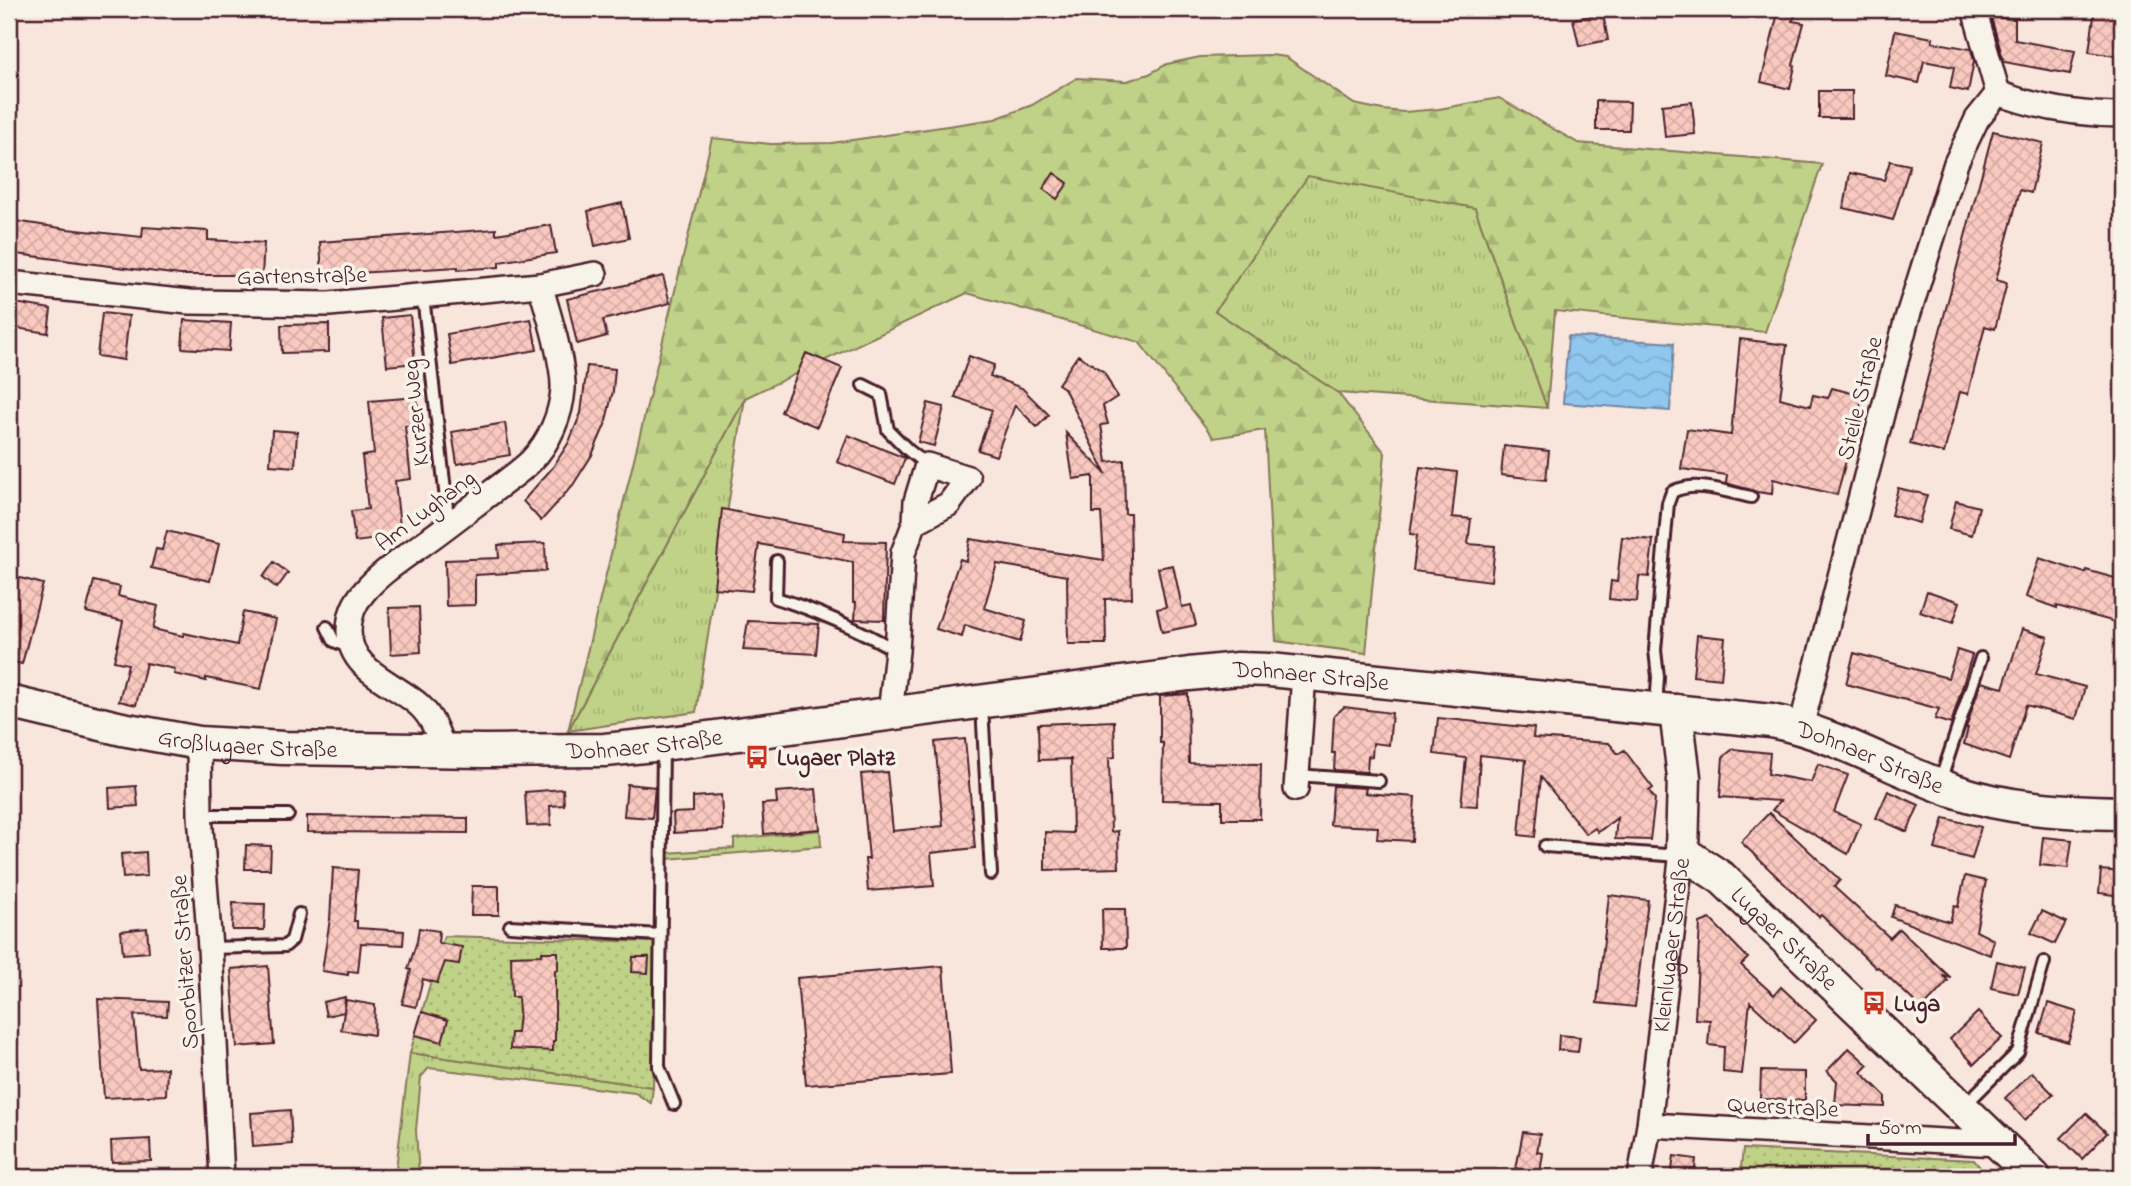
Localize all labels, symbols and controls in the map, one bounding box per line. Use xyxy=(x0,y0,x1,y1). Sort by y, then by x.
street label: Gartenstraße xyxy=(237,259,368,296)
street label: Steile Straße xyxy=(1829,333,1894,464)
street label: Kurzer Weg xyxy=(394,358,440,468)
street label: Am Lughang xyxy=(369,462,484,562)
street label: Dohnaer Straße xyxy=(1231,654,1391,702)
street label: Dohnaer Straße xyxy=(1790,713,1948,805)
street label: Großlugaer Straße xyxy=(155,721,338,769)
street label: Dohnaer Straße xyxy=(565,721,725,770)
place label: Lugaer Platz xyxy=(777,742,896,778)
bus stop icon: Lugaer Platz xyxy=(743,743,771,771)
street label: Kleinlugaer Straße xyxy=(1645,856,1701,1035)
street label: Sporbitzer Straße xyxy=(163,873,210,1050)
street label: Lugaer Straße xyxy=(1721,880,1845,1000)
place label: Luga xyxy=(1894,988,1940,1024)
bus stop icon: Luga xyxy=(1860,989,1888,1017)
street label: Querstraße xyxy=(1726,1088,1840,1129)
scale bar xyxy=(1868,1102,2016,1146)
text: 50 m xyxy=(1879,1114,1922,1144)

